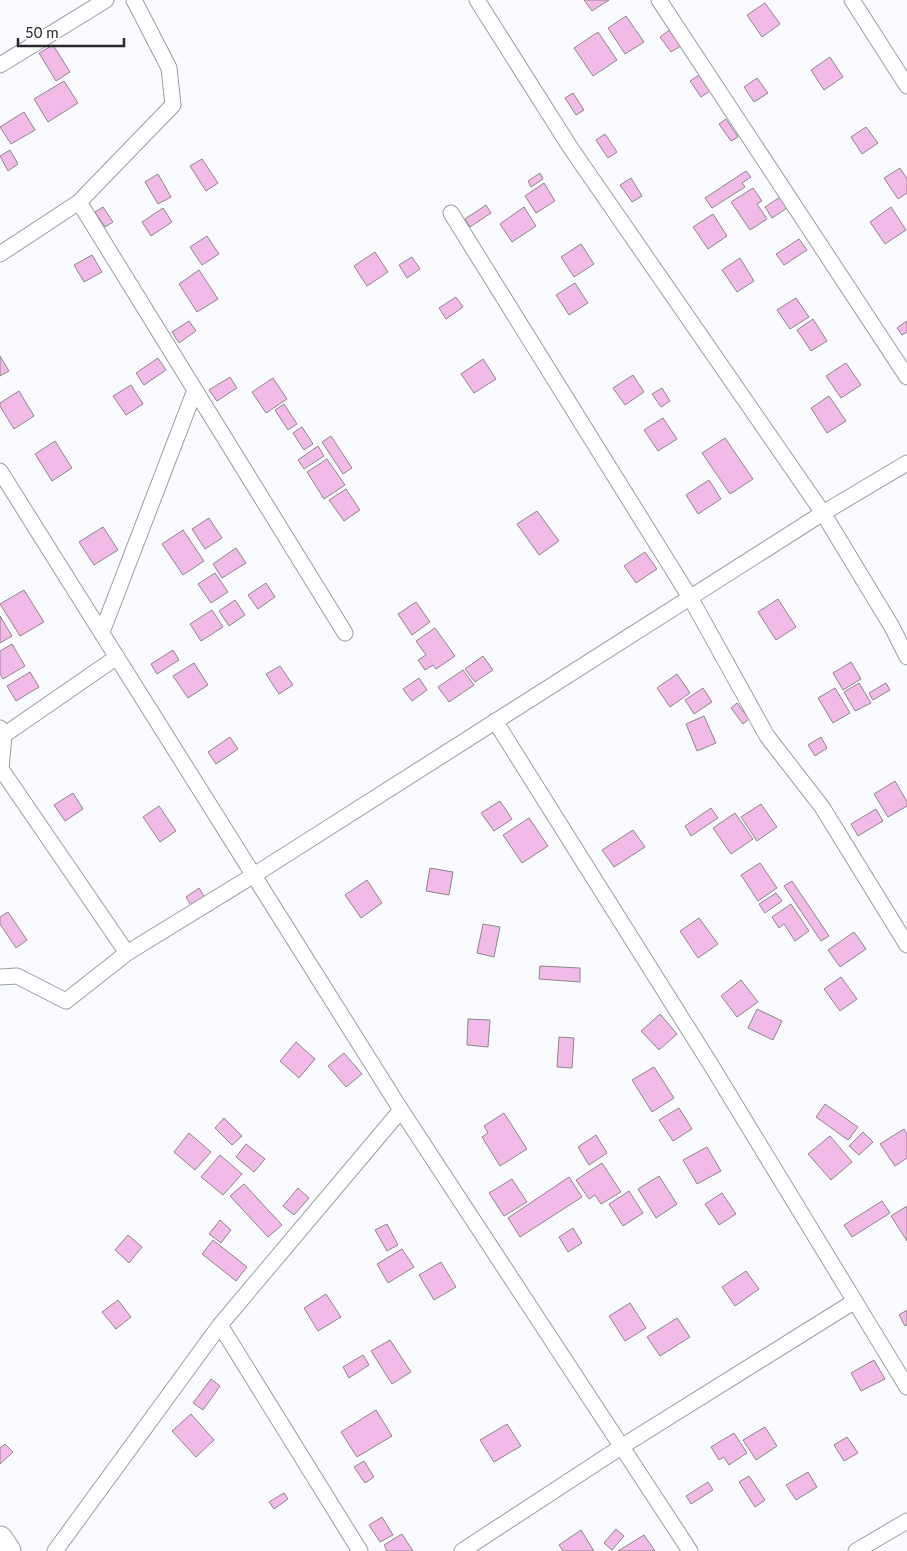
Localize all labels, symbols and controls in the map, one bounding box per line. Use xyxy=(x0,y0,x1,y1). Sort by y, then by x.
scale bar xyxy=(18,15,124,47)
text: 50 m xyxy=(25,23,59,41)

